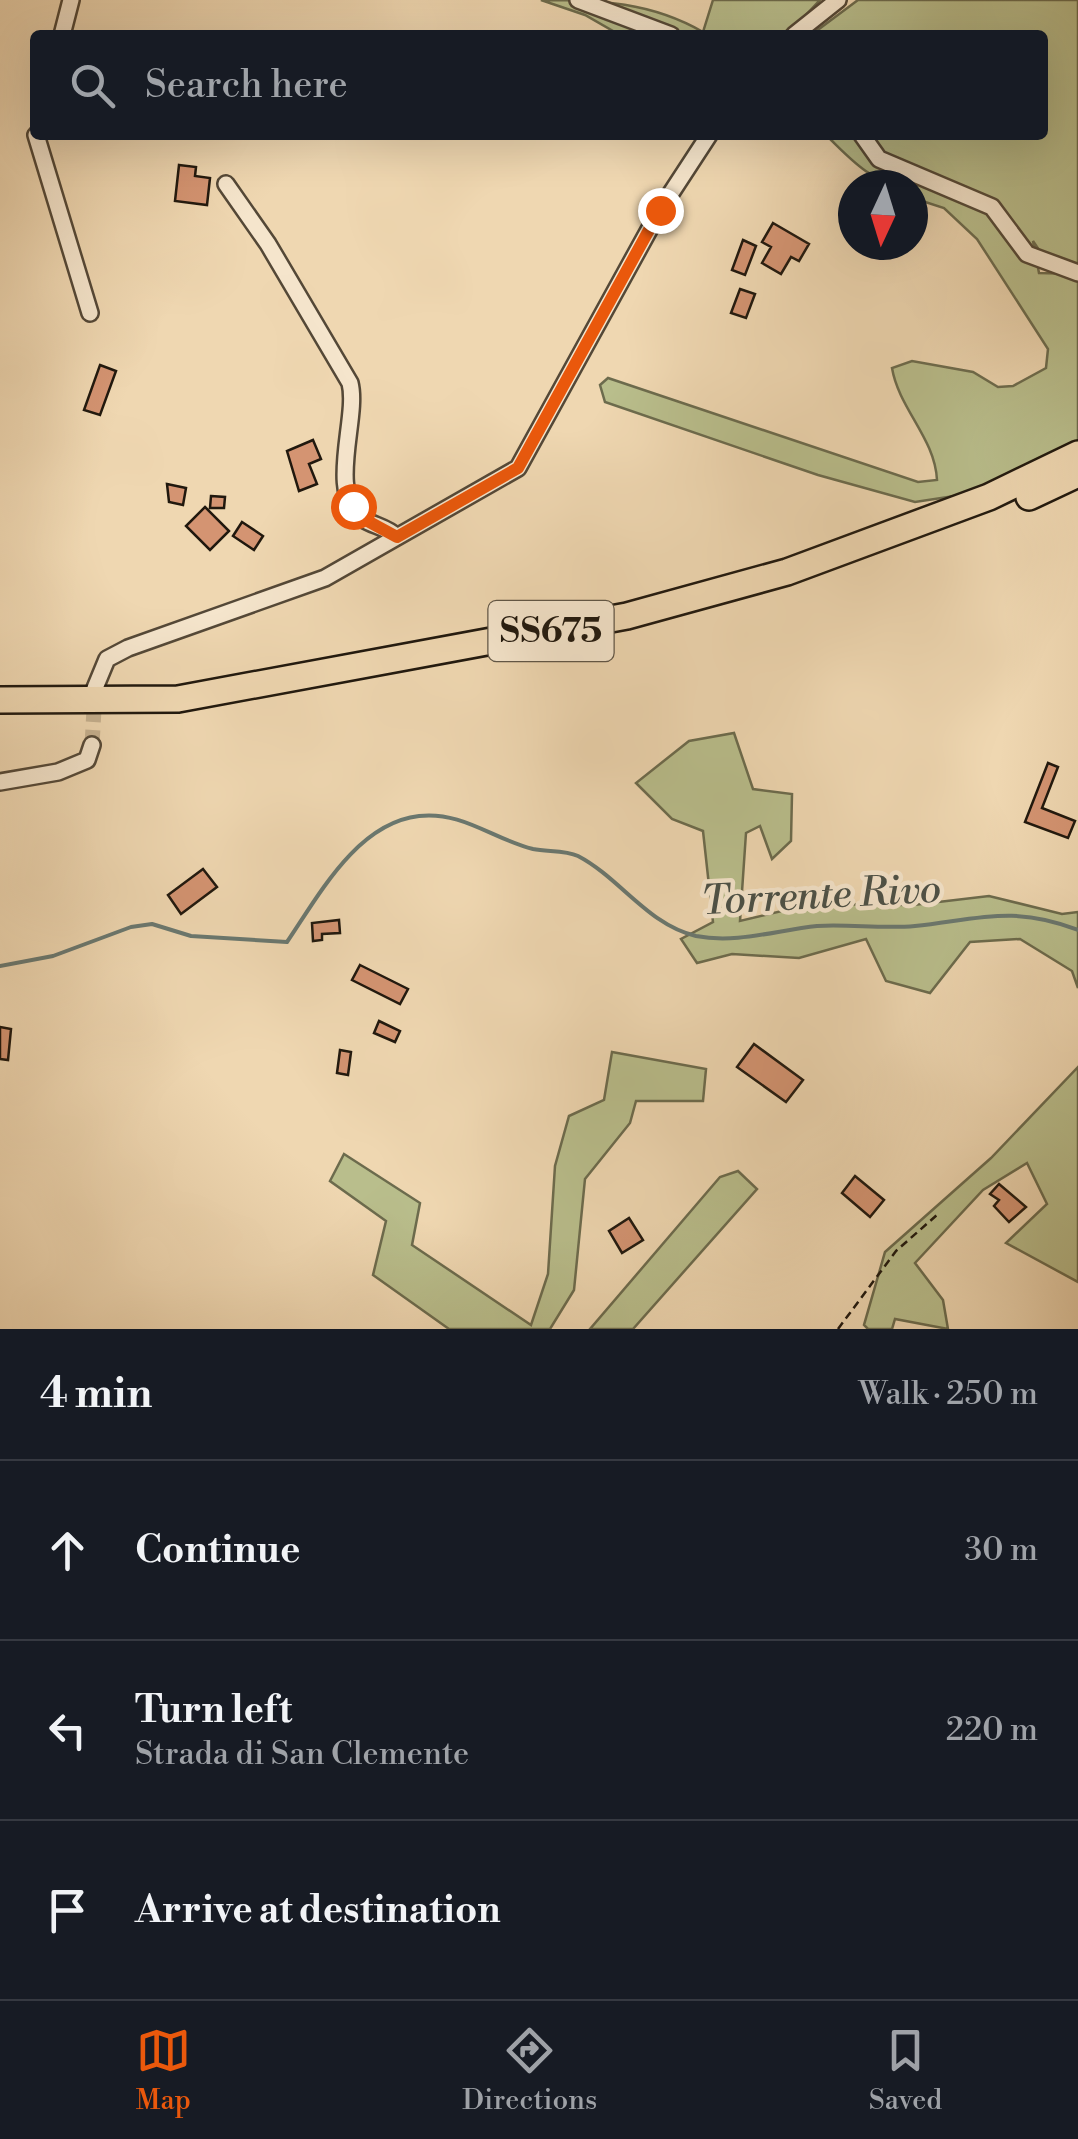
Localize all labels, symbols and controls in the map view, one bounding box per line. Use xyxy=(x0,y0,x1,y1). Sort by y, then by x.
search box xyxy=(30,30,1048,140)
icon: search xyxy=(65,58,120,113)
text: Search here xyxy=(145,62,348,109)
north arrow xyxy=(838,170,928,260)
route end xyxy=(638,188,684,234)
route start xyxy=(331,484,377,530)
road number: SS675 xyxy=(488,601,614,661)
water label: Torrente Rivo xyxy=(700,865,942,927)
text: 4 min xyxy=(40,1368,152,1421)
text: Walk · 250 m xyxy=(858,1374,1038,1414)
icon: ahead xyxy=(40,1523,95,1578)
text: Continue xyxy=(135,1527,300,1574)
text: 30 m xyxy=(964,1530,1038,1570)
text: Turn left xyxy=(135,1687,292,1734)
icon: left xyxy=(40,1703,95,1758)
text: 220 m xyxy=(946,1710,1038,1750)
text: Strada di San Clemente xyxy=(135,1734,469,1774)
icon: arrive xyxy=(40,1883,95,1938)
text: Arrive at destination xyxy=(135,1887,501,1934)
tab: Map xyxy=(136,2023,191,2118)
tab: Directions xyxy=(462,2023,597,2118)
tab: Saved xyxy=(869,2023,942,2118)

